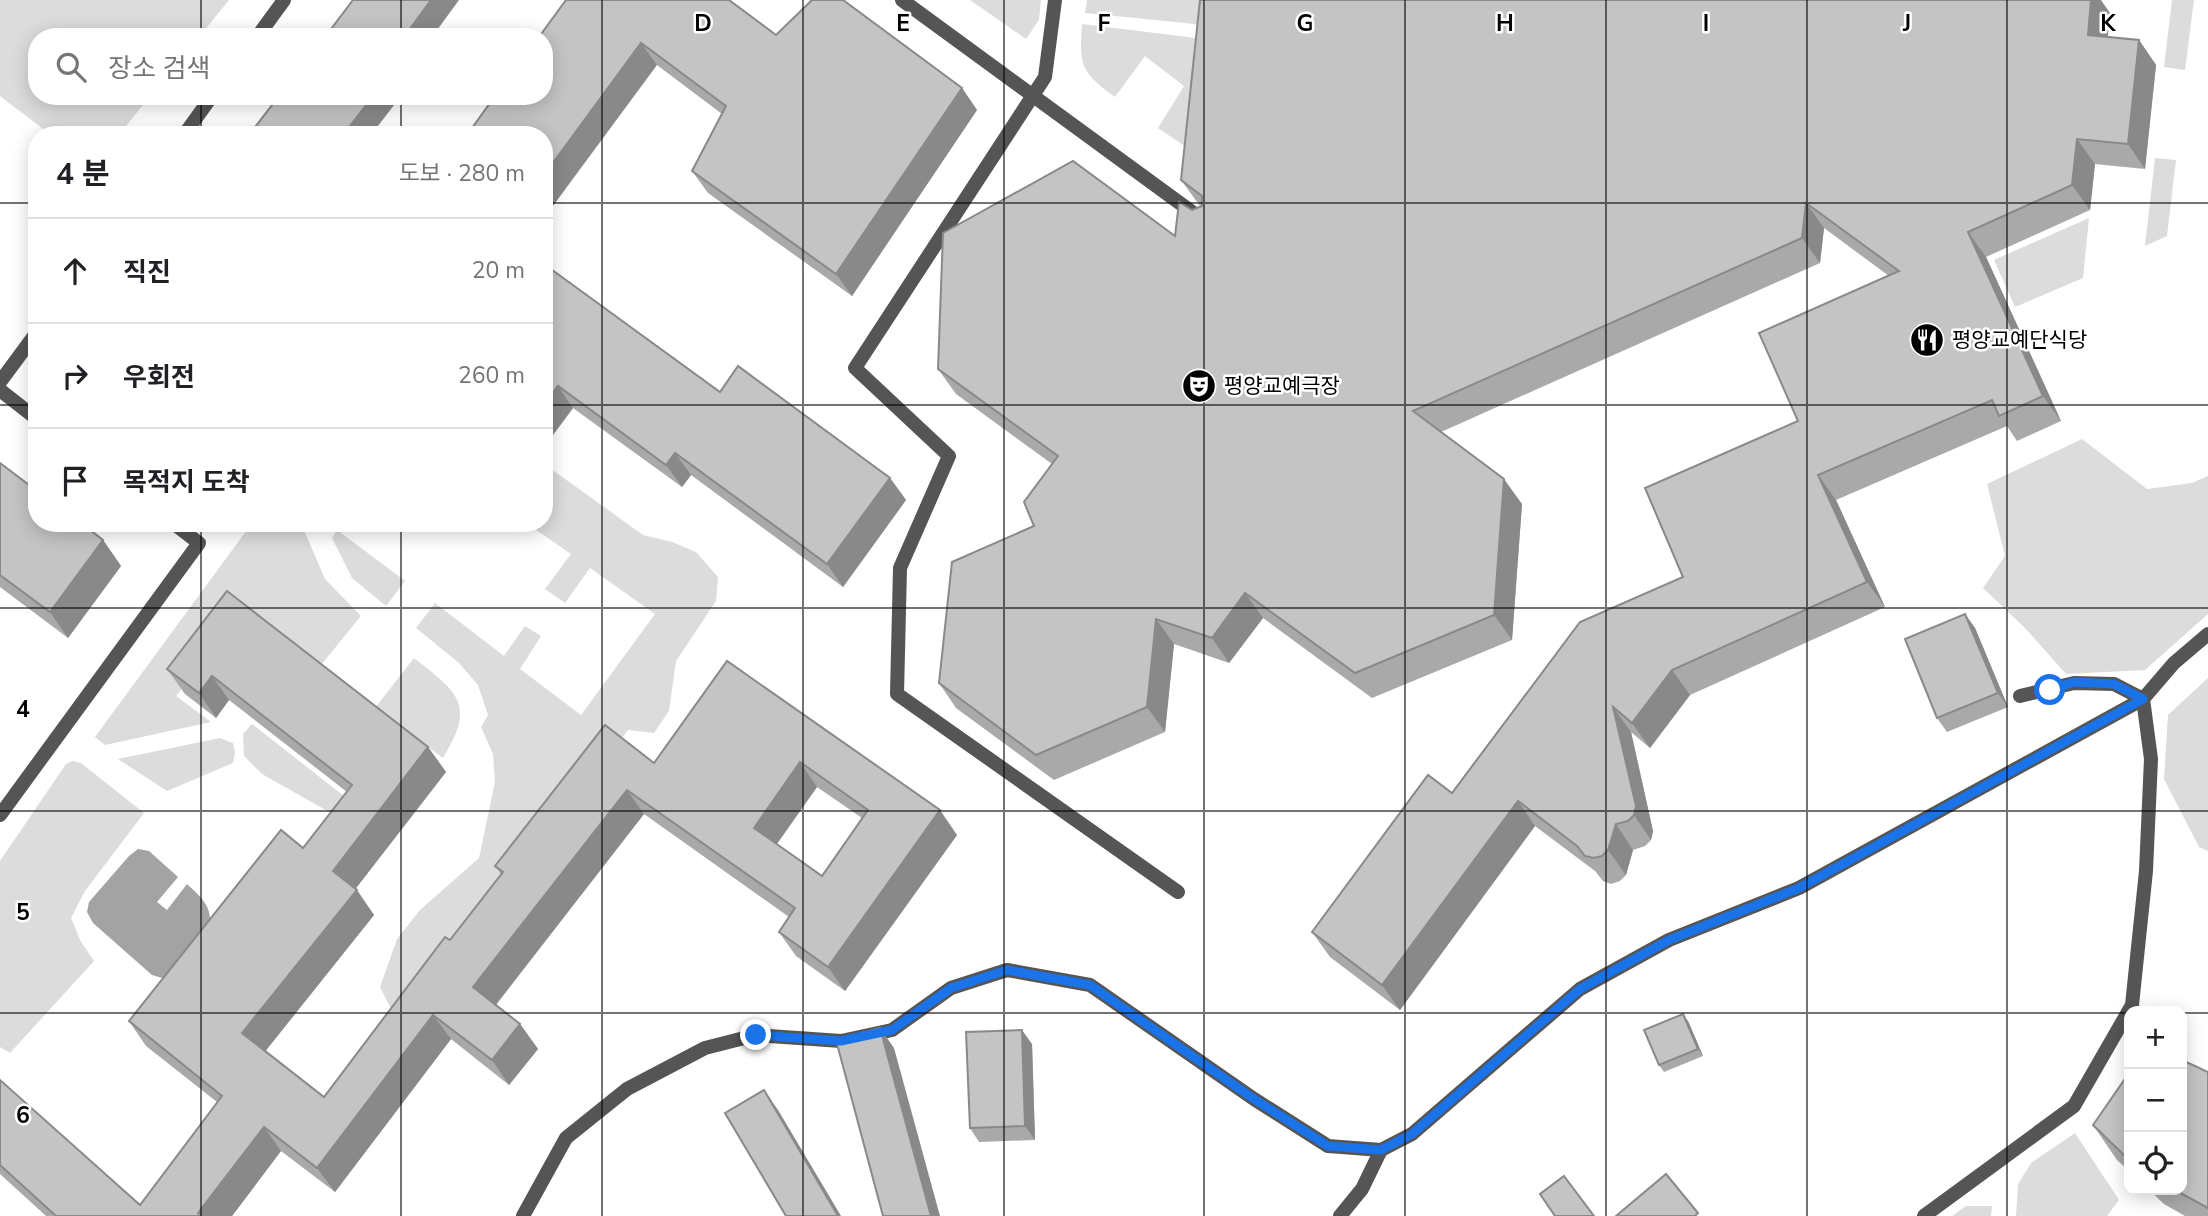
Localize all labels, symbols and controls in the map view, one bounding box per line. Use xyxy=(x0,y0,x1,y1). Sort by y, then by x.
text: D xyxy=(694,8,712,39)
text: E xyxy=(896,8,910,39)
text: F xyxy=(1098,8,1111,39)
text: G xyxy=(1297,8,1313,39)
text: H xyxy=(1496,8,1514,39)
text: I xyxy=(1703,8,1709,39)
text: J xyxy=(1902,8,1911,39)
text: K xyxy=(2100,8,2116,39)
search box xyxy=(28,28,553,105)
icon: search xyxy=(52,48,90,86)
text: 장소 검색 xyxy=(108,51,210,86)
text: 4 분 xyxy=(56,154,110,195)
text: 도보 · 280 m xyxy=(399,158,525,189)
icon: ahead xyxy=(56,252,94,290)
text: 직진 xyxy=(123,255,171,290)
text: 20 m xyxy=(472,255,525,286)
restaurant icon: 평양교예단식당 xyxy=(1908,321,1946,359)
place label: 평양교예단식당 xyxy=(1952,326,2087,354)
icon: right xyxy=(56,357,94,395)
text: 우회전 xyxy=(123,360,195,395)
text: 260 m xyxy=(458,360,525,391)
theatre icon: 평양교예극장 xyxy=(1180,367,1218,405)
place label: 평양교예극장 xyxy=(1224,372,1340,400)
icon: arrive xyxy=(56,462,94,500)
text: 목적지 도착 xyxy=(123,465,250,500)
route start xyxy=(2034,674,2065,705)
text: 4 xyxy=(16,694,30,725)
text: 5 xyxy=(16,897,30,928)
map controls xyxy=(2124,1006,2187,1195)
button: + xyxy=(2124,1006,2187,1069)
route end xyxy=(740,1019,771,1050)
button: − xyxy=(2124,1069,2187,1132)
text: 6 xyxy=(16,1100,30,1131)
button: locate xyxy=(2124,1132,2187,1195)

